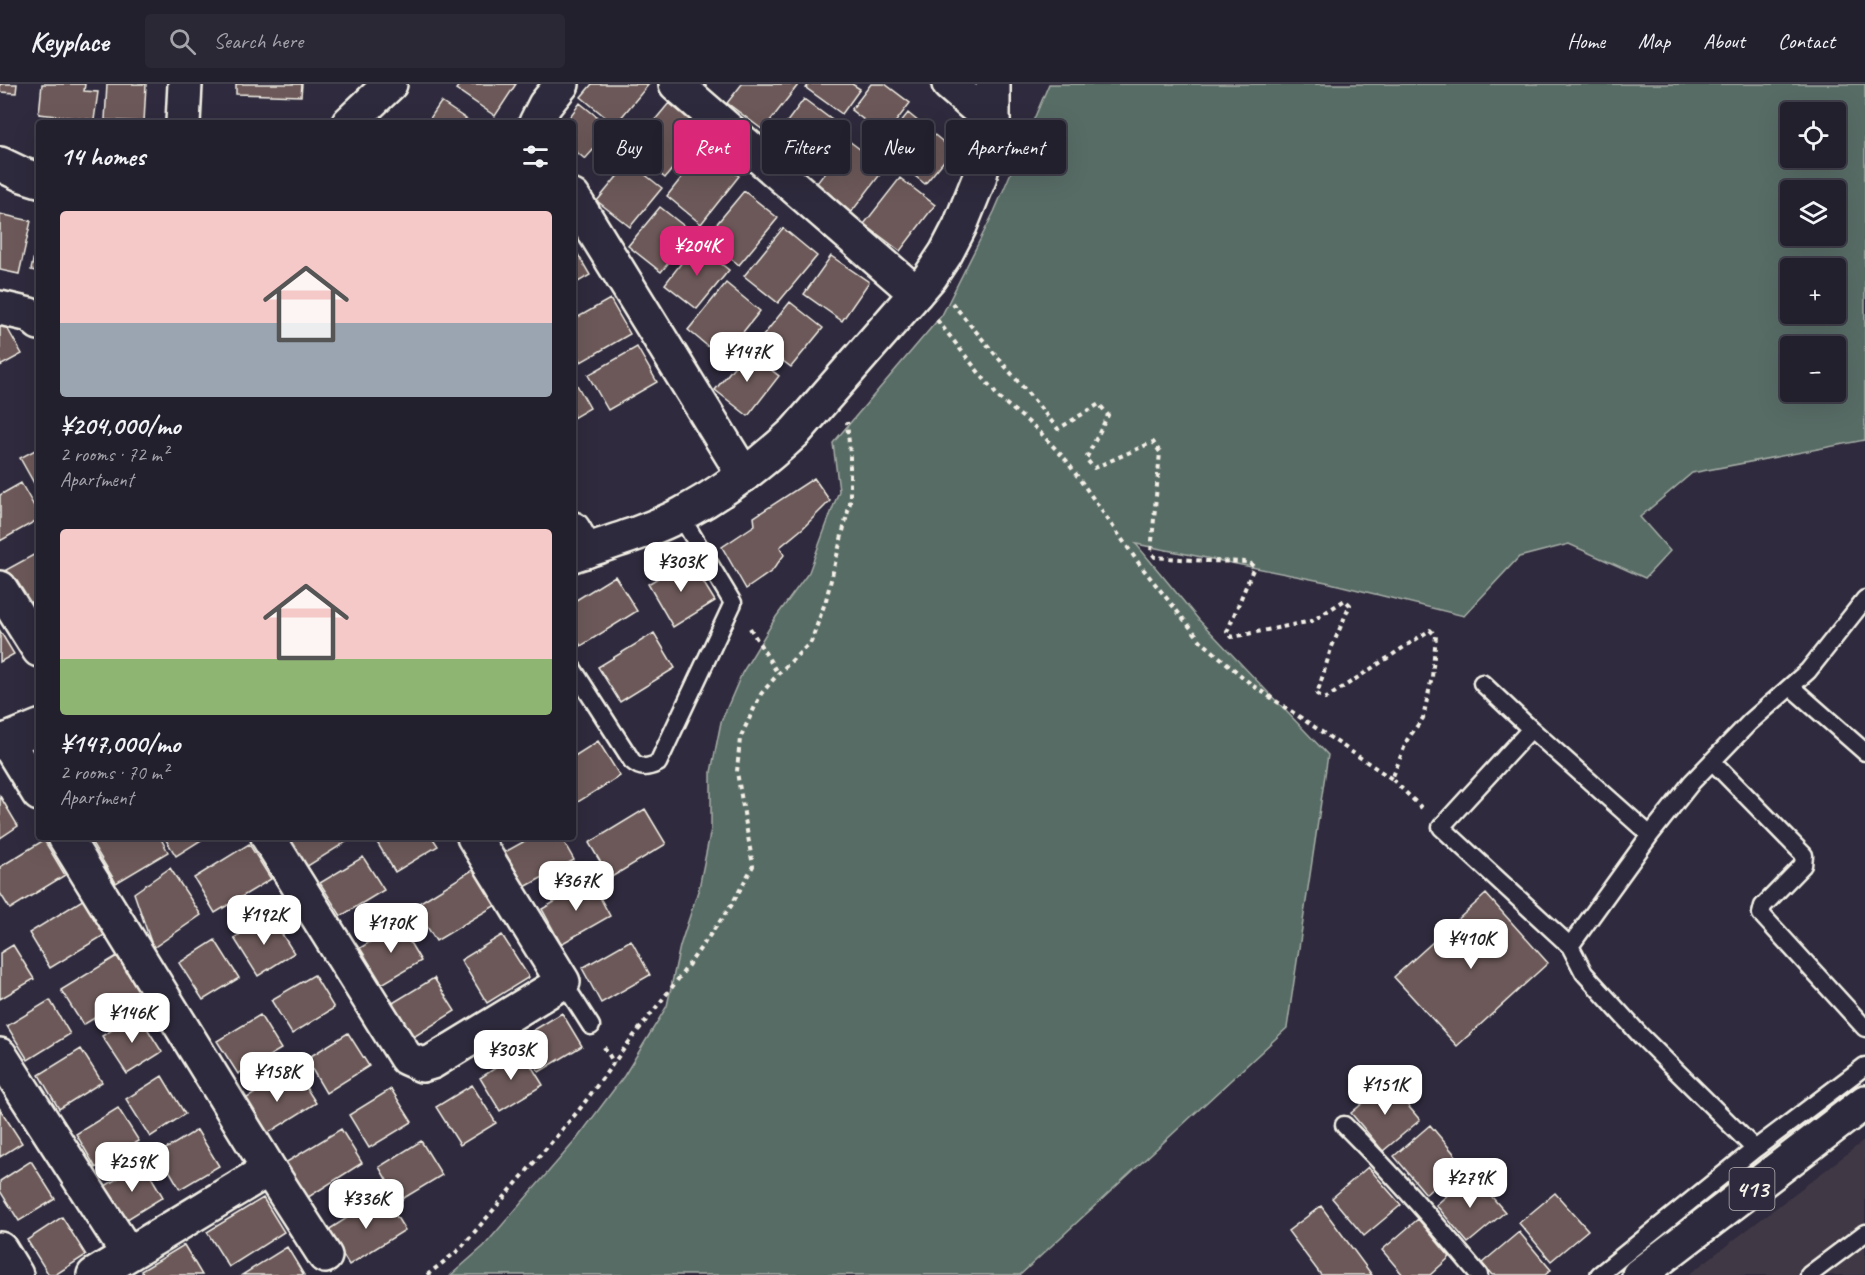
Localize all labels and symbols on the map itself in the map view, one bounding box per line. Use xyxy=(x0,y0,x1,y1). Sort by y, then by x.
pin: ¥204K xyxy=(655,226,739,277)
pin: ¥147K xyxy=(705,332,789,383)
pin: ¥303K xyxy=(639,542,723,593)
pin: ¥367K xyxy=(534,861,618,912)
pin: ¥192K xyxy=(222,895,306,946)
pin: ¥170K xyxy=(349,903,433,954)
pin: ¥410K xyxy=(1429,919,1513,970)
pin: ¥146K xyxy=(90,993,174,1044)
pin: ¥303K xyxy=(469,1030,553,1081)
pin: ¥158K xyxy=(235,1052,319,1103)
pin: ¥151K xyxy=(1343,1065,1427,1116)
pin: ¥259K xyxy=(90,1142,174,1193)
pin: ¥279K xyxy=(1428,1158,1512,1209)
road number: 413 xyxy=(1730,1168,1774,1210)
pin: ¥336K xyxy=(324,1179,408,1230)

